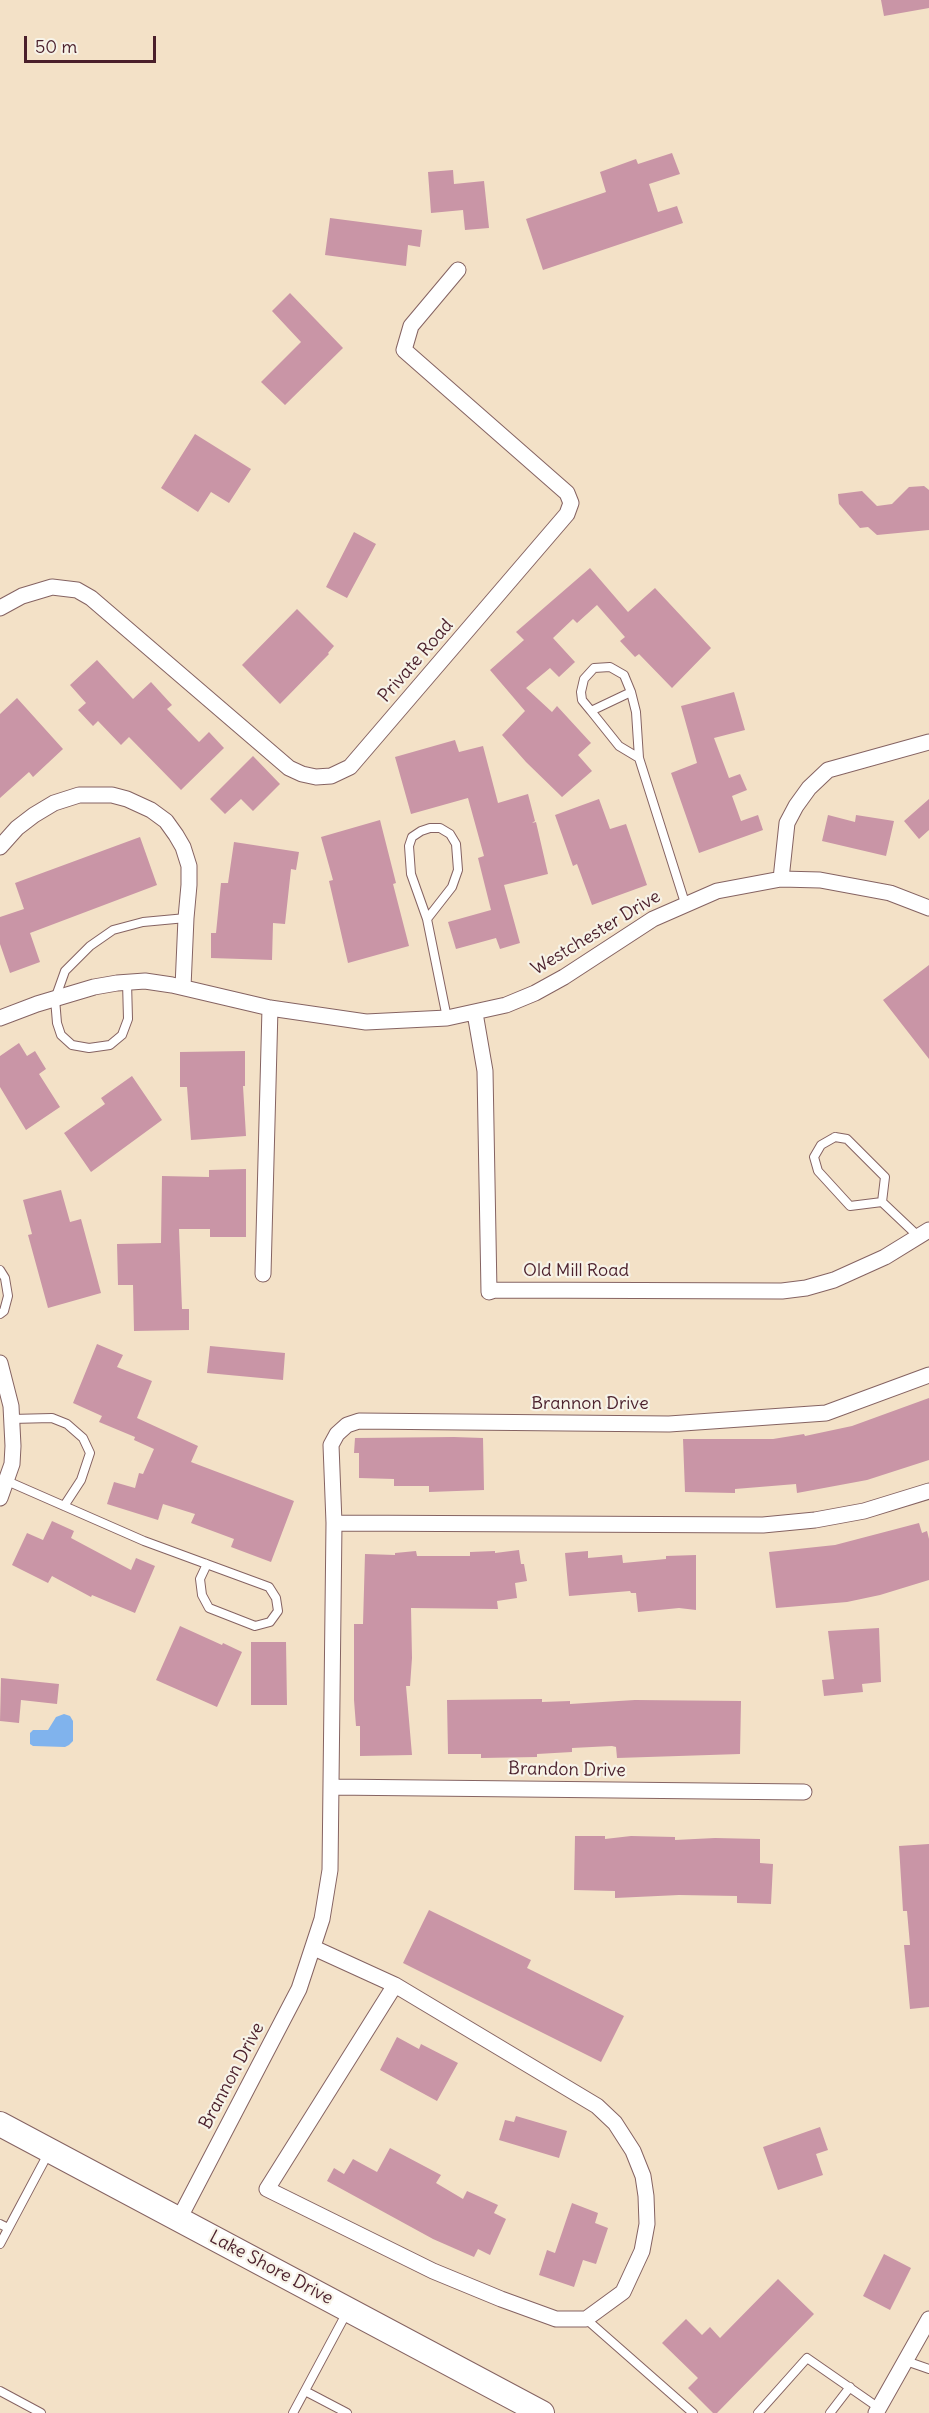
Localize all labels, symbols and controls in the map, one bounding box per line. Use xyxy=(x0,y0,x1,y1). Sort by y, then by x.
scale bar xyxy=(27,24,159,62)
text: 50 m xyxy=(35,35,77,58)
street label: Private Road xyxy=(374,615,458,707)
street label: Westchester Drive xyxy=(527,886,665,980)
street label: Old Mill Road xyxy=(523,1260,629,1282)
street label: Brannon Drive xyxy=(531,1393,649,1415)
street label: Brandon Drive xyxy=(508,1758,626,1782)
street label: Brannon Drive xyxy=(195,2019,269,2133)
street label: Lake Shore Drive xyxy=(206,2226,336,2310)

